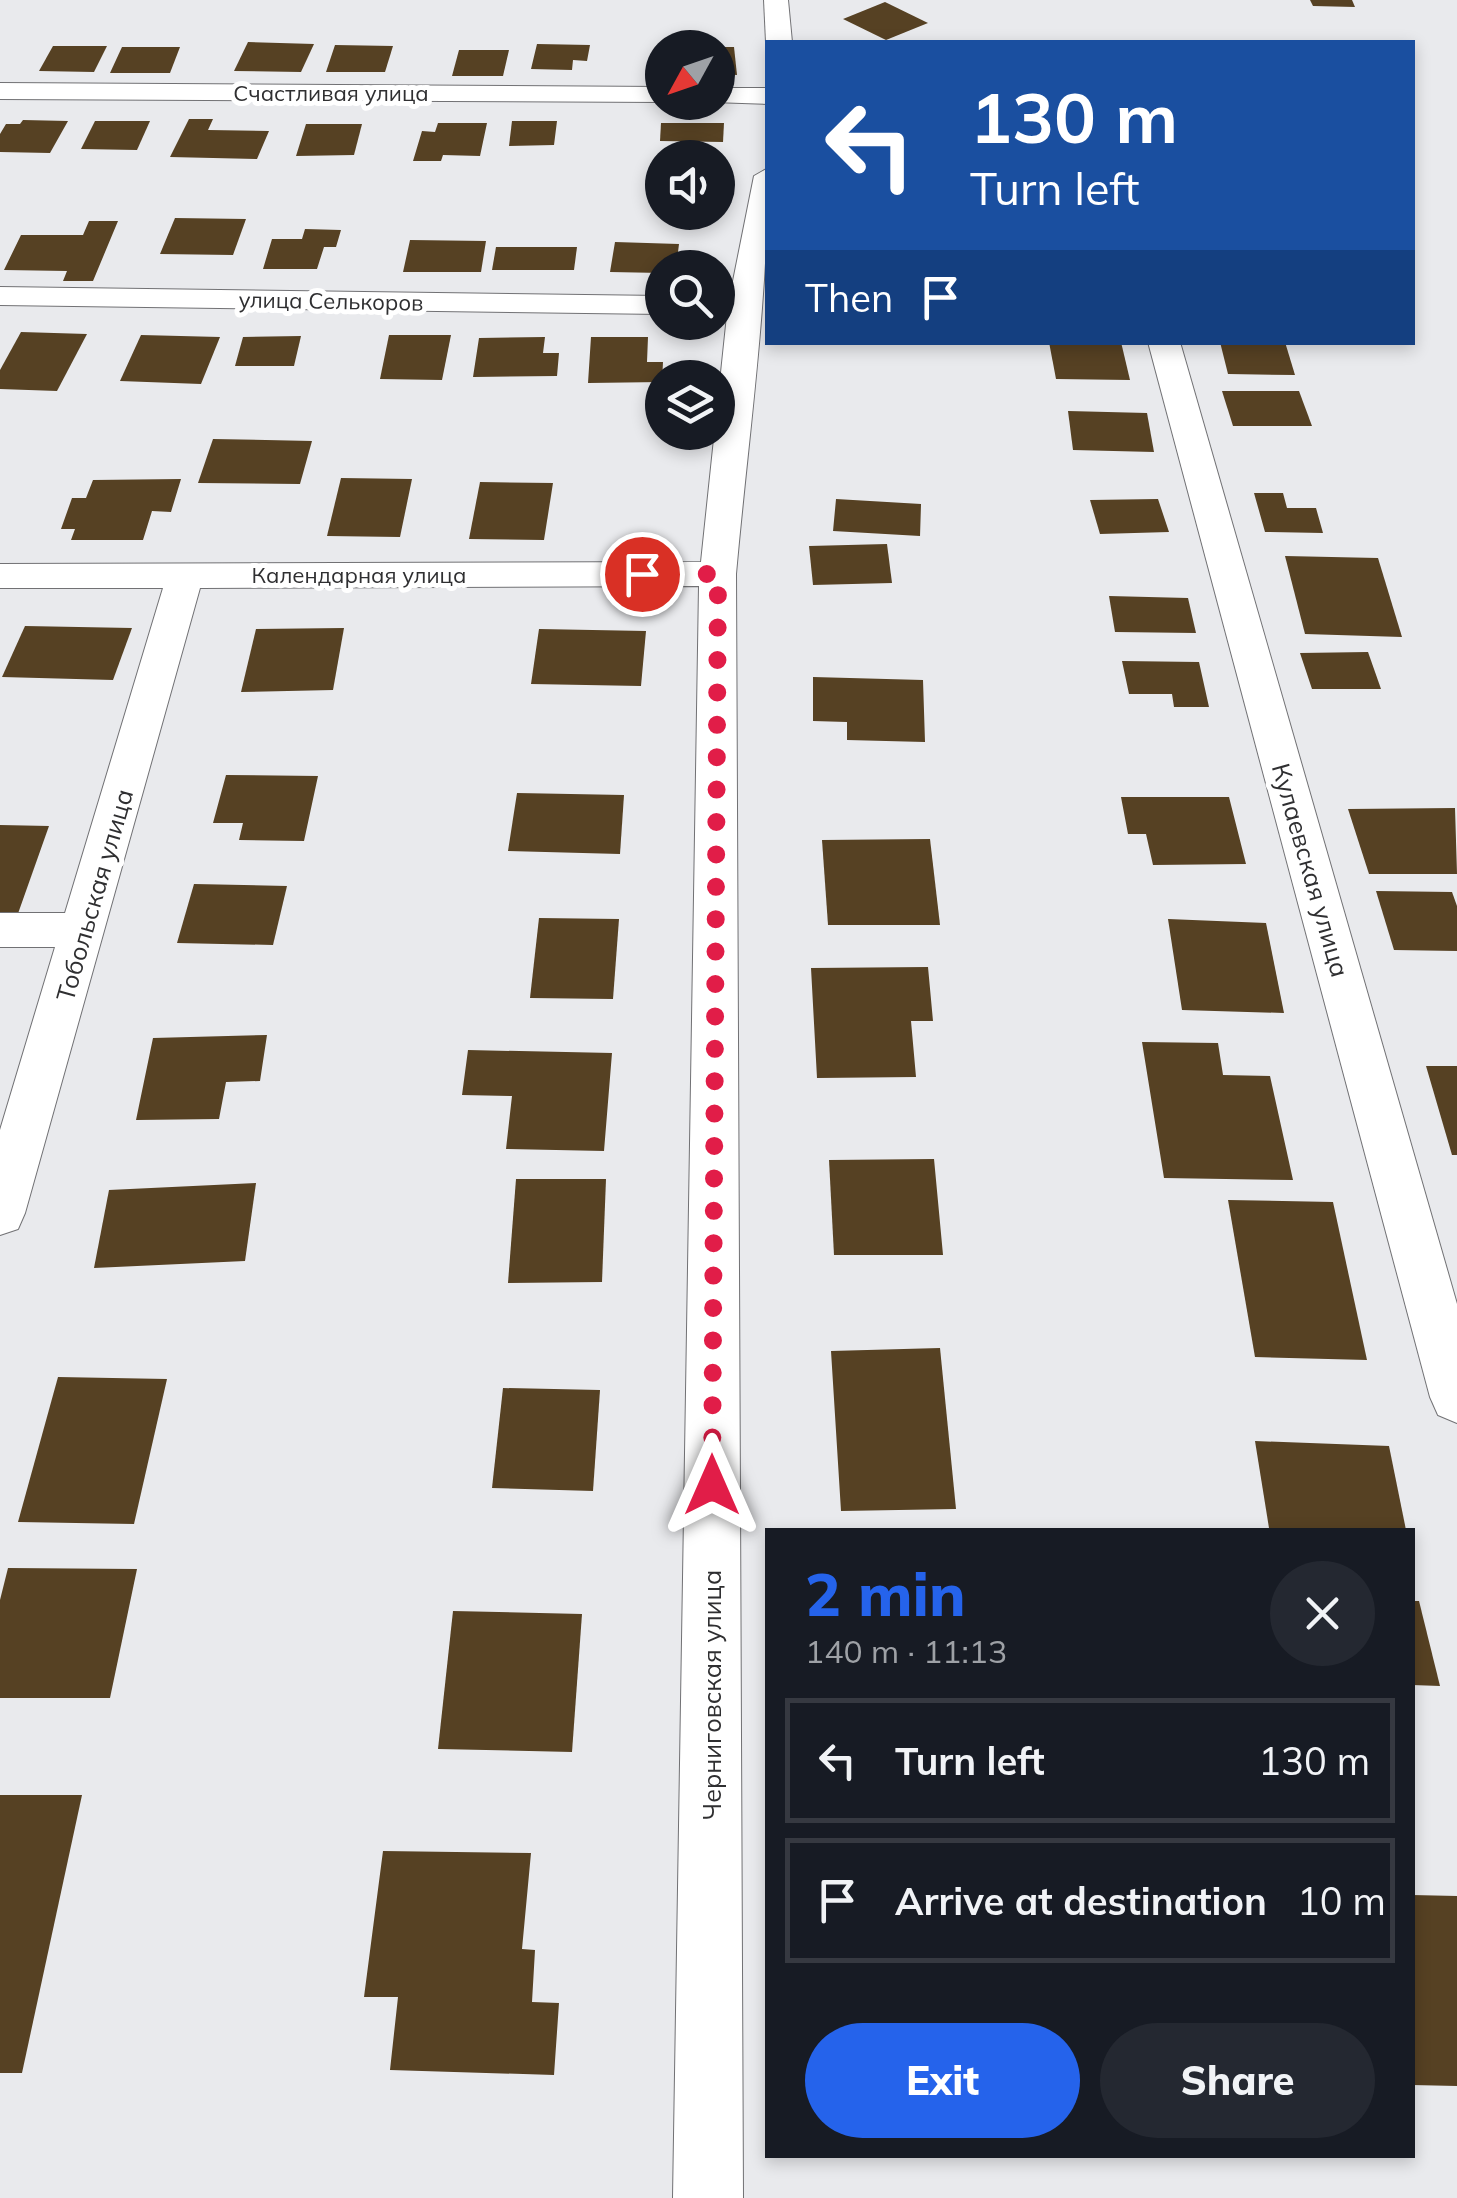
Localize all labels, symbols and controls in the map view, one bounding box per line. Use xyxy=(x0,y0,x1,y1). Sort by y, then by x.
north arrow xyxy=(645,30,735,120)
map controls xyxy=(645,30,735,450)
text: 130 m xyxy=(970,73,1178,161)
street label: Счастливая улица xyxy=(233,79,429,107)
icon: left xyxy=(805,80,935,210)
button: sound xyxy=(645,140,735,230)
text: Turn left xyxy=(970,160,1139,216)
button: search xyxy=(645,250,735,340)
icon: arrive xyxy=(913,270,968,325)
text: Then xyxy=(805,274,893,322)
street label: улица Селькоров xyxy=(238,285,424,317)
button: layers xyxy=(645,360,735,450)
pin xyxy=(600,532,685,617)
icon: arrive xyxy=(615,547,670,602)
street label: Календарная улица xyxy=(252,561,466,589)
street label: Кулаевская улица xyxy=(1266,760,1356,980)
street label: Тобольская улица xyxy=(49,785,139,1005)
position arrow xyxy=(660,1433,764,1537)
text: 2 min xyxy=(805,1556,966,1631)
button: close xyxy=(1270,1561,1375,1666)
street label: Черниговская улица xyxy=(696,1570,727,1820)
text: 140 m · 11:13 xyxy=(805,1631,1007,1671)
icon: left xyxy=(810,1733,865,1788)
text: Turn left xyxy=(895,1737,1045,1785)
text: 130 m xyxy=(1258,1737,1370,1785)
icon: arrive xyxy=(810,1873,865,1928)
text: Arrive at destination xyxy=(895,1877,1267,1925)
text: 10 m xyxy=(1297,1877,1386,1925)
button: Exit xyxy=(805,2023,1080,2138)
button: Share xyxy=(1100,2023,1375,2138)

